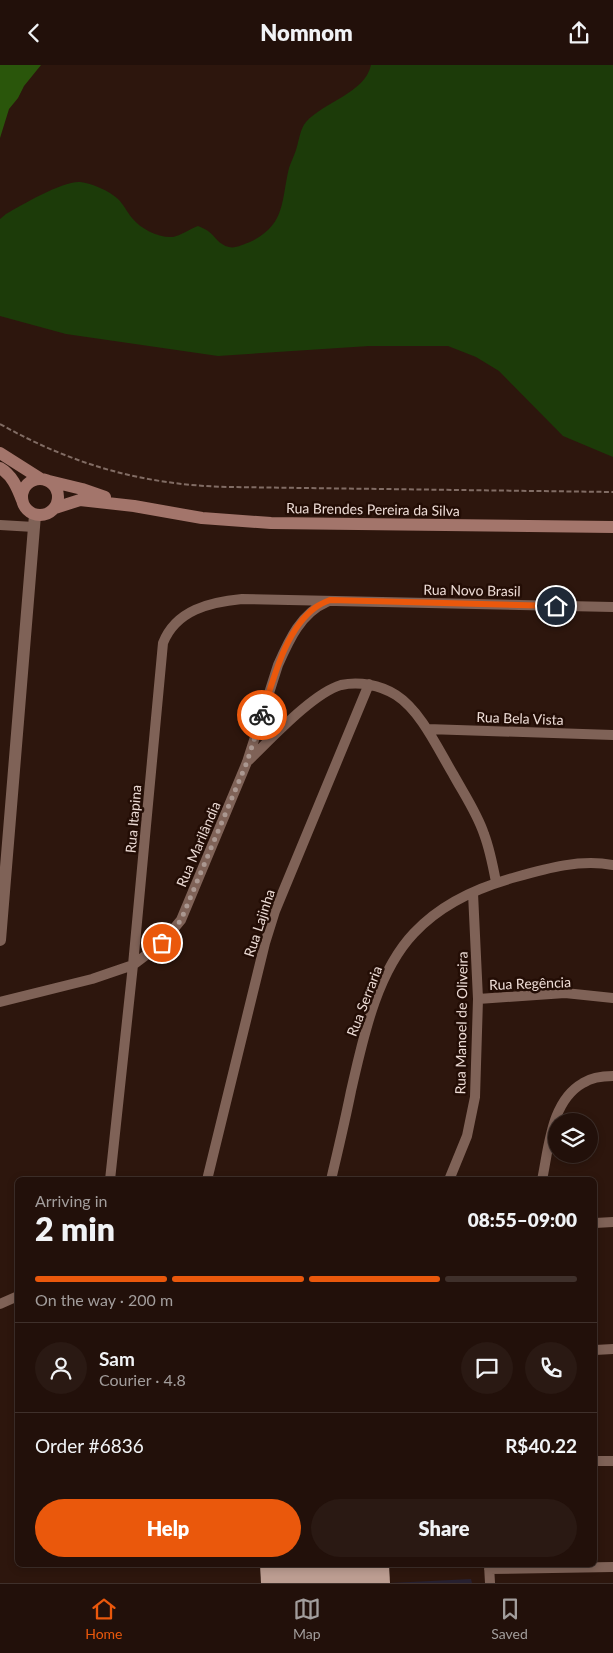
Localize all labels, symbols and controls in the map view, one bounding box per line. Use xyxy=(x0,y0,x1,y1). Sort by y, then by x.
icon: back xyxy=(20,19,48,47)
text: Nomnom xyxy=(260,19,353,46)
icon: share xyxy=(565,19,593,47)
street label: Rua Brendes Pereira da Silva xyxy=(286,499,460,519)
street label: Rua Novo Brasil xyxy=(423,581,521,599)
pin xyxy=(535,585,577,627)
icon: home xyxy=(542,592,570,620)
courier xyxy=(237,690,287,740)
icon: bike xyxy=(248,701,276,729)
street label: Rua Bela Vista xyxy=(476,708,564,728)
street label: Rua Itapina xyxy=(122,784,144,854)
street label: Rua Marilândia xyxy=(172,799,224,889)
street label: Rua Lajinha xyxy=(240,887,278,959)
pin xyxy=(141,922,183,964)
icon: bag xyxy=(148,929,176,957)
street label: Rua Manoel de Oliveira xyxy=(451,951,471,1095)
street label: Rua Serraria xyxy=(343,963,385,1039)
street label: Rua Regência xyxy=(489,973,571,993)
map controls xyxy=(548,1113,598,1163)
button: layers xyxy=(548,1113,598,1163)
text: Arriving in xyxy=(35,1191,108,1210)
text: 08:55–09:00 xyxy=(468,1208,577,1231)
text: 2 min xyxy=(35,1209,115,1248)
text: On the way · 200 m xyxy=(35,1290,173,1309)
button: person xyxy=(35,1342,87,1394)
button: chat xyxy=(461,1342,513,1394)
button: phone xyxy=(525,1342,577,1394)
text: Sam xyxy=(99,1347,135,1370)
text: Courier · 4.8 xyxy=(99,1370,186,1389)
text: Order #6836 xyxy=(35,1434,144,1457)
text: R$40.22 xyxy=(505,1434,577,1457)
button: Help xyxy=(35,1499,301,1557)
button: Share xyxy=(311,1499,577,1557)
tab: Home xyxy=(85,1595,123,1642)
tab: Map xyxy=(293,1595,321,1642)
tab: Saved xyxy=(491,1595,528,1642)

